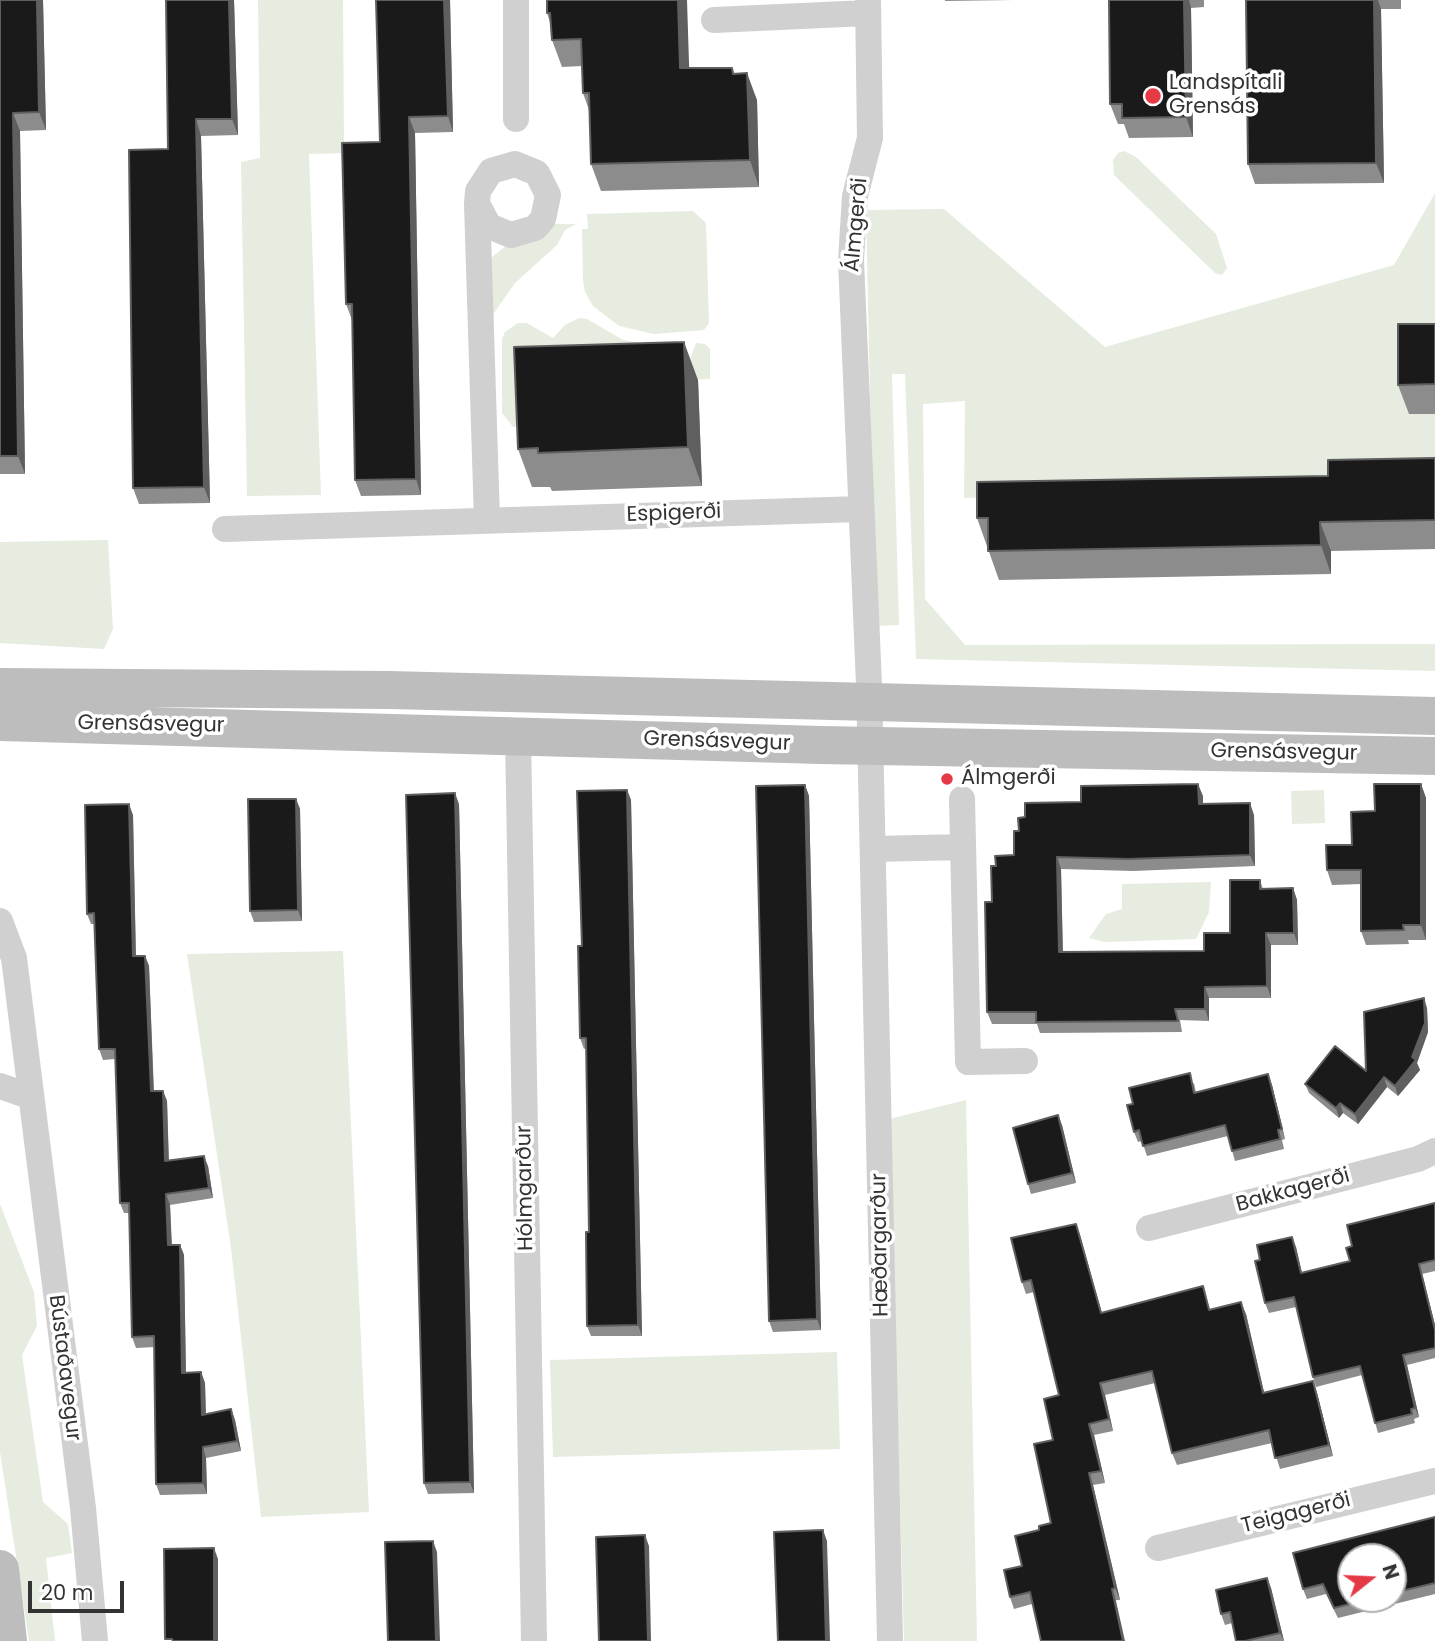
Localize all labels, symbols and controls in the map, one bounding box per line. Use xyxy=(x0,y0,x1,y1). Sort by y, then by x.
place label: Landspítali Grensás xyxy=(1169,71,1282,121)
marker: Landspítali Grensás xyxy=(1143,86,1163,106)
street label: Álmgerði xyxy=(840,177,874,273)
street label: Espigerði xyxy=(626,500,722,528)
street label: Grensásvegur xyxy=(77,711,225,739)
street label: Grensásvegur xyxy=(643,727,791,757)
street label: Grensásvegur xyxy=(1210,739,1358,767)
place label: Álmgerði xyxy=(961,766,1056,792)
marker: Álmgerði xyxy=(939,771,955,787)
street label: Hólmgarður xyxy=(512,1125,540,1251)
street label: Bakkagerði xyxy=(1233,1164,1353,1218)
street label: Hæðargarður xyxy=(867,1173,895,1317)
street label: Bústaðavegur xyxy=(43,1294,85,1442)
street label: Teigagerði xyxy=(1239,1488,1353,1540)
north arrow xyxy=(1337,1543,1407,1613)
text: N xyxy=(1375,1561,1406,1583)
scale bar xyxy=(32,1568,128,1612)
text: 20 m xyxy=(41,1578,94,1607)

